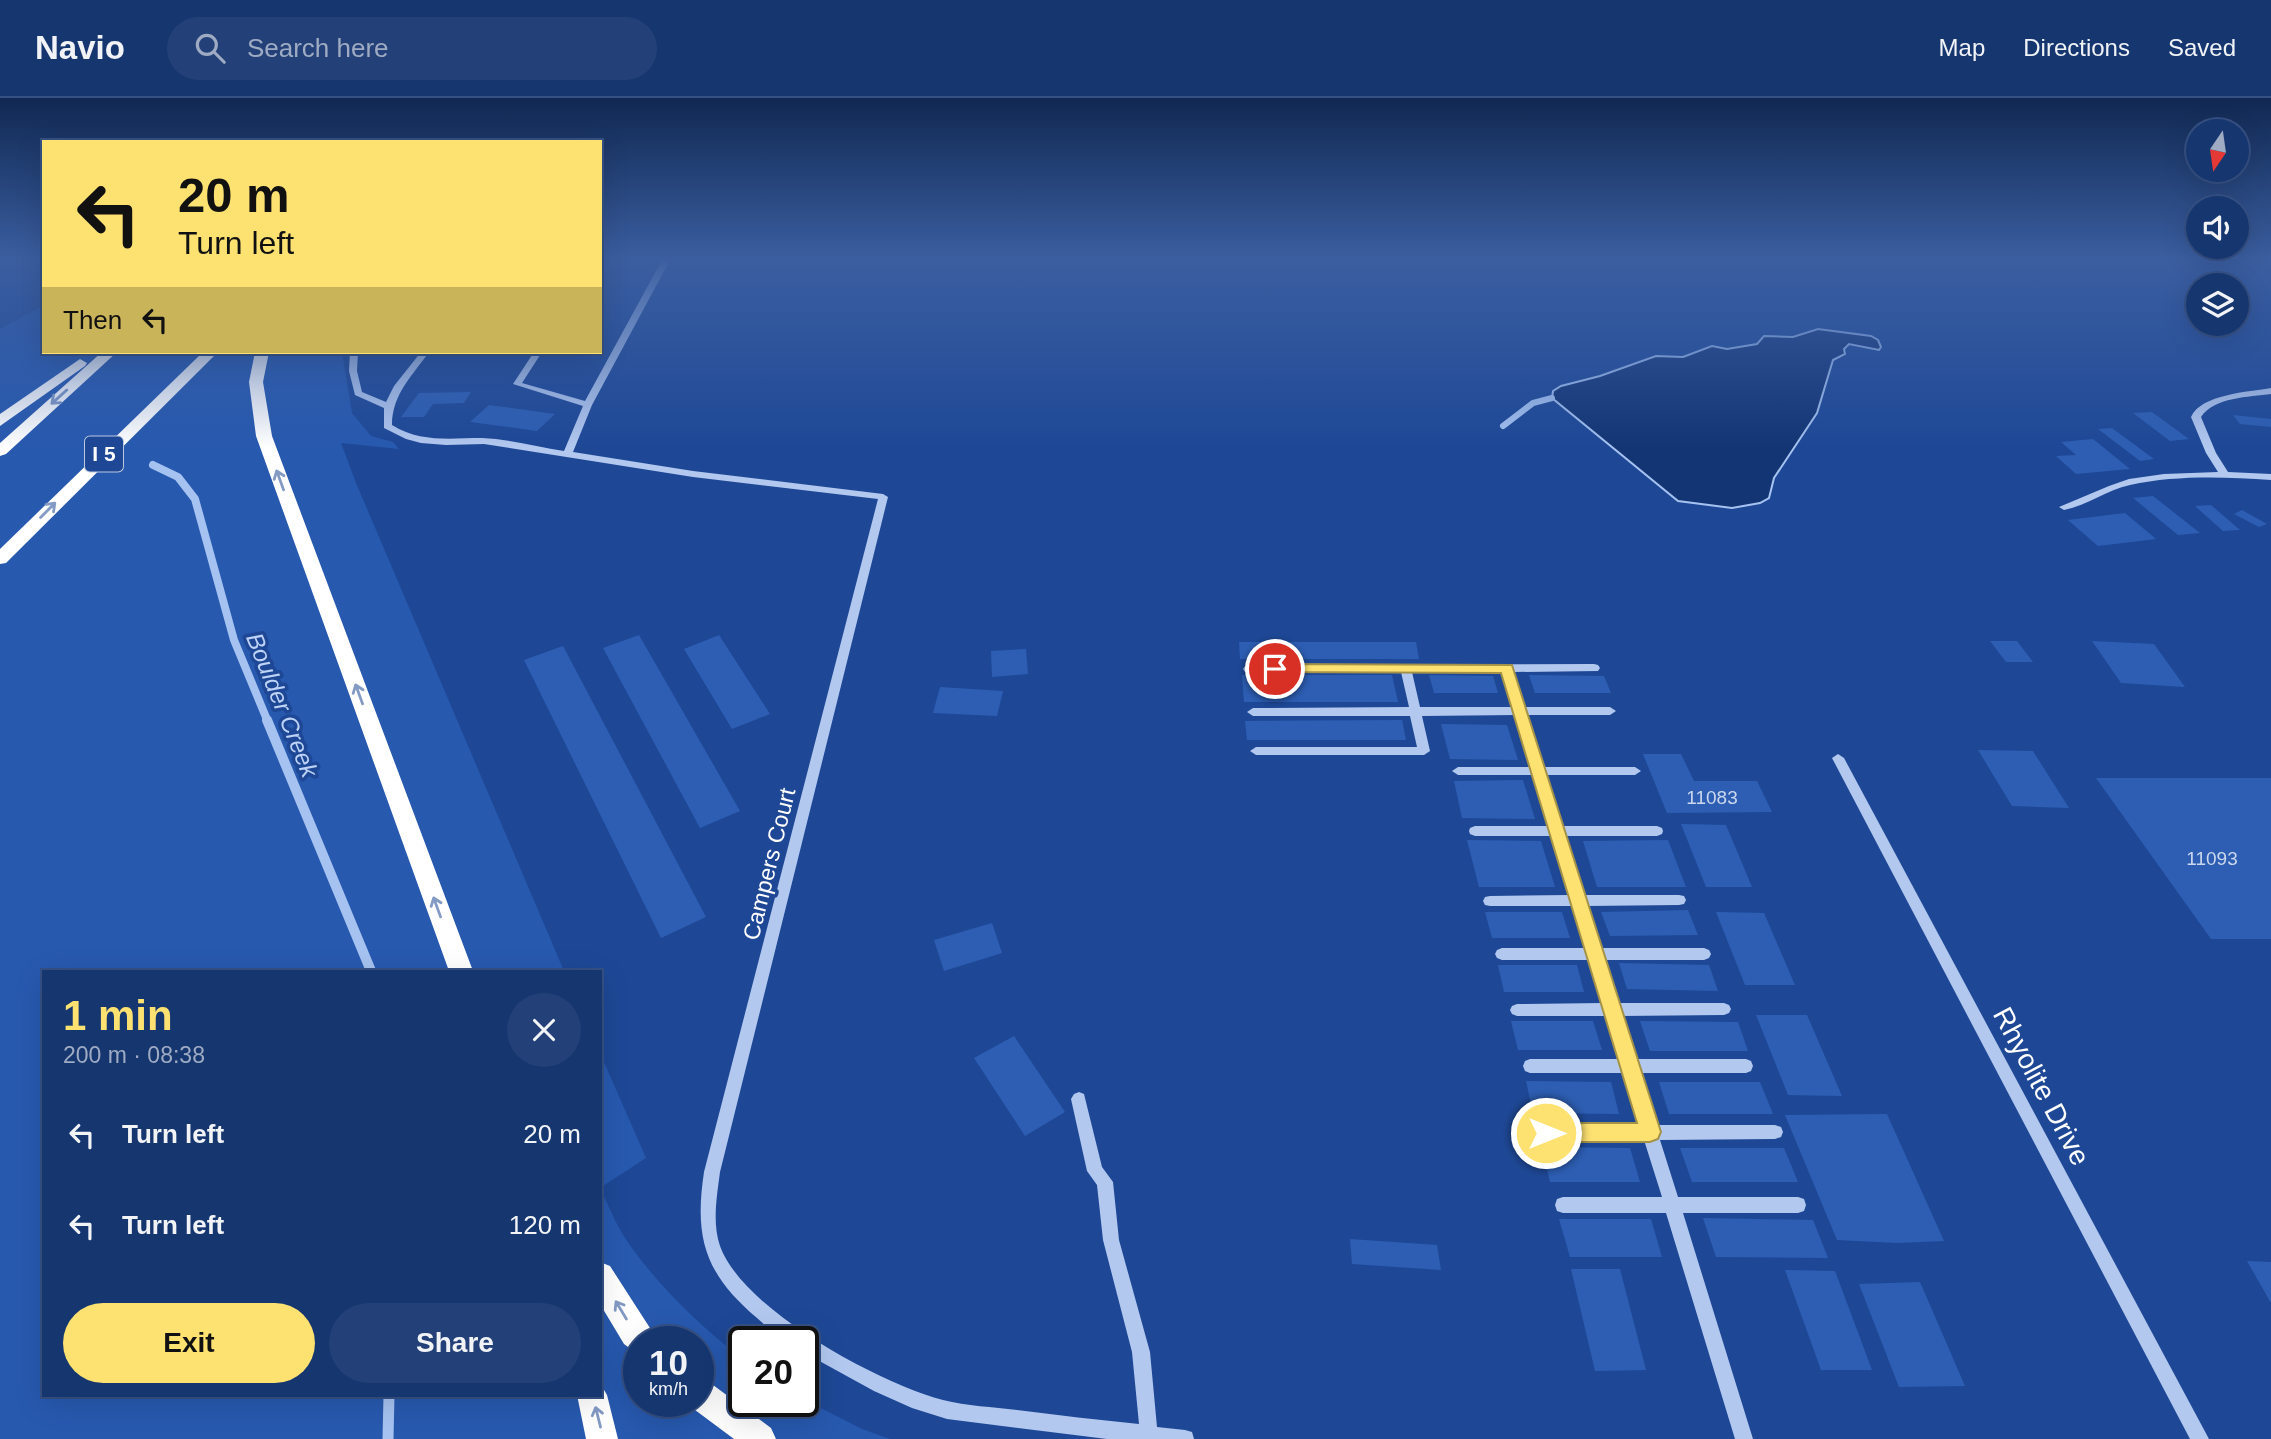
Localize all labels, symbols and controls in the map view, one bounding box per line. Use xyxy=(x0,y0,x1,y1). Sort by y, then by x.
search box xyxy=(167,17,657,80)
text: Navio xyxy=(35,29,125,66)
icon: search xyxy=(191,29,229,67)
text: Search here xyxy=(247,33,389,63)
text: Map xyxy=(1939,34,1985,61)
text: Directions xyxy=(2023,34,2130,61)
text: Saved xyxy=(2168,34,2236,61)
north arrow xyxy=(2186,119,2249,182)
map controls xyxy=(2186,119,2249,336)
icon: left xyxy=(63,168,154,259)
text: 20 m xyxy=(178,168,290,222)
button: sound xyxy=(2186,196,2249,259)
text: Turn left xyxy=(178,225,294,261)
button: layers xyxy=(2186,273,2249,336)
icon: left xyxy=(136,301,174,339)
text: Then xyxy=(63,305,122,335)
one-way arrow xyxy=(51,389,68,406)
road number: I 5 xyxy=(85,436,123,472)
one-way arrow xyxy=(273,470,285,492)
one-way arrow xyxy=(39,502,56,519)
water label: Boulder Creek xyxy=(241,629,324,783)
pin xyxy=(1245,639,1305,699)
icon: arrive xyxy=(1256,650,1294,688)
one-way arrow xyxy=(352,683,364,705)
street label: Campers Court xyxy=(738,785,801,943)
house number: 11083 xyxy=(1686,787,1738,808)
house number: 11093 xyxy=(2186,848,2238,869)
one-way arrow xyxy=(430,897,443,919)
text: 1 min xyxy=(63,992,173,1039)
button: close xyxy=(507,993,581,1067)
street label: Rhyolite Drive xyxy=(1987,1002,2096,1170)
text: 200 m · 08:38 xyxy=(63,1042,205,1068)
position arrow xyxy=(1509,1096,1583,1170)
icon: left xyxy=(63,1116,101,1154)
text: Turn left xyxy=(122,1119,224,1149)
text: 20 m xyxy=(523,1119,581,1149)
icon: left xyxy=(63,1207,101,1245)
text: Turn left xyxy=(122,1210,224,1240)
text: 120 m xyxy=(509,1210,581,1240)
one-way arrow xyxy=(613,1301,627,1321)
button: Exit xyxy=(63,1303,315,1383)
button: Share xyxy=(329,1303,581,1383)
speed limit sign: 20 xyxy=(728,1326,819,1417)
text: 10 xyxy=(649,1343,688,1382)
text: km/h xyxy=(649,1379,688,1399)
one-way arrow xyxy=(590,1406,604,1429)

